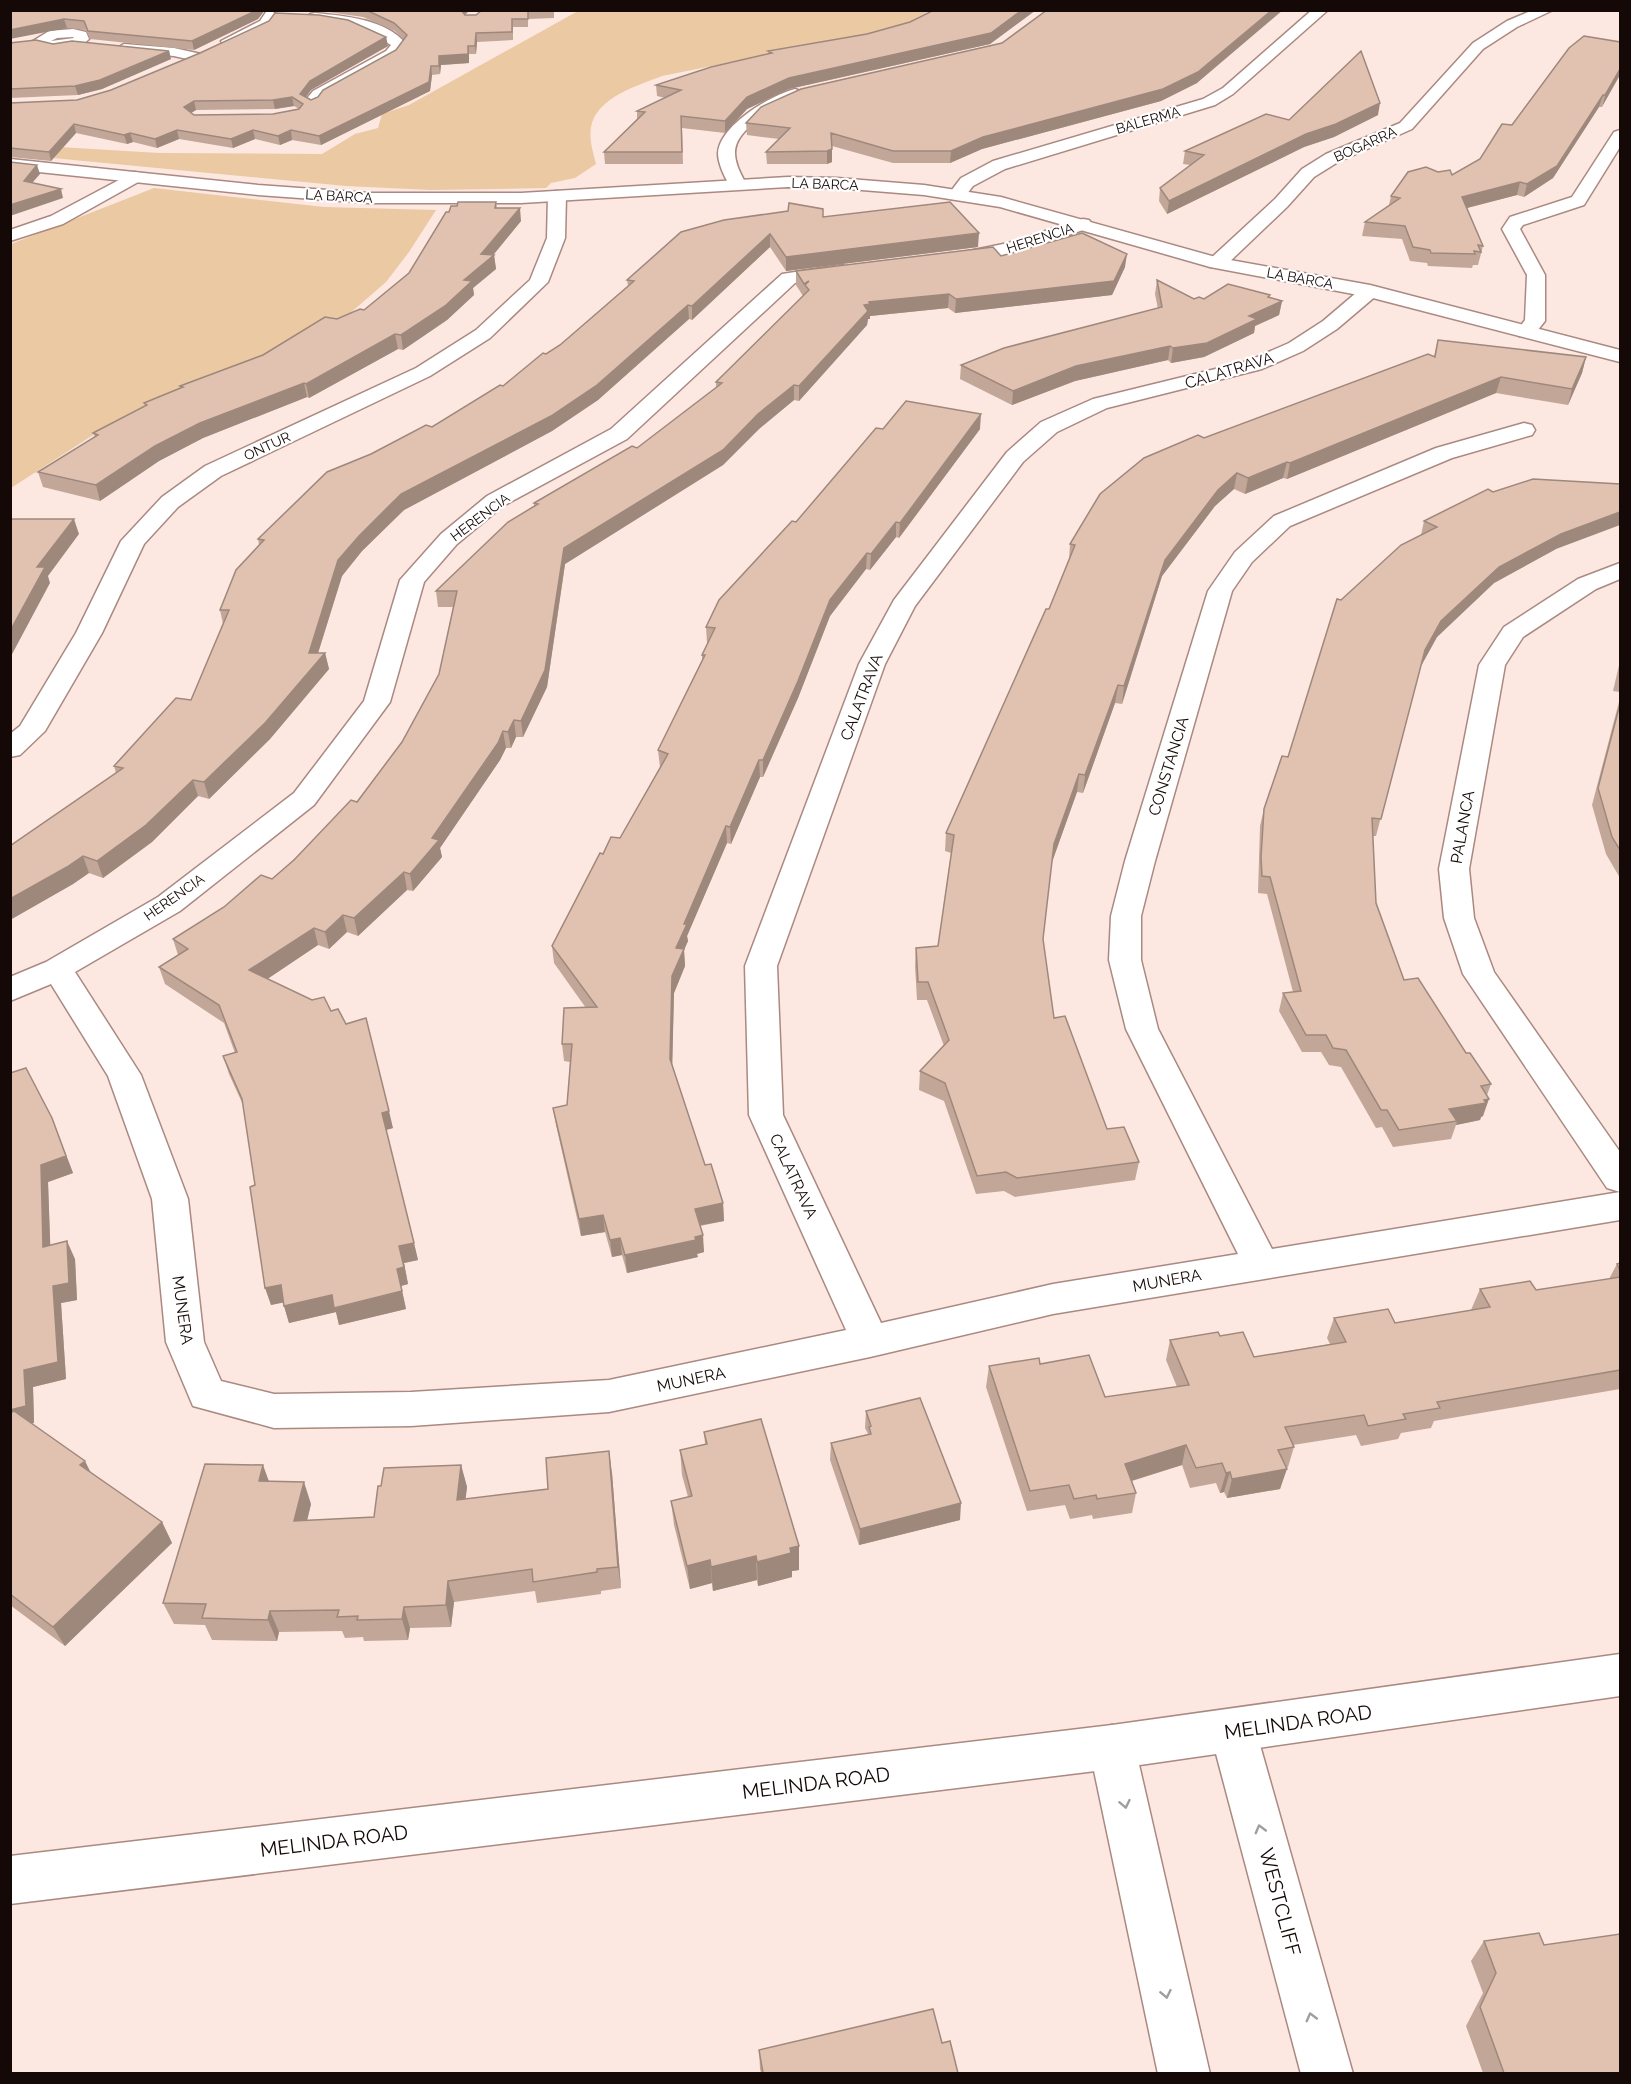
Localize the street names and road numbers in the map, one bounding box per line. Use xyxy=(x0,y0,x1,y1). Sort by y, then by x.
street label: BALERMA xyxy=(1114,103,1183,137)
street label: BOGARRA xyxy=(1331,123,1399,165)
street label: LA BARCA xyxy=(791,175,859,193)
street label: LA BARCA xyxy=(305,186,374,206)
street label: HERENCIA xyxy=(1004,219,1076,256)
street label: LA BARCA xyxy=(1265,264,1335,292)
street label: CALATRAVA xyxy=(1183,348,1276,393)
street label: ONTUR xyxy=(241,428,293,464)
street label: HERENCIA xyxy=(447,489,513,544)
street label: CALATRAVA xyxy=(836,651,887,743)
street label: CONSTANCIA xyxy=(1144,714,1193,818)
street label: PALANCA xyxy=(1447,789,1478,865)
street label: HERENCIA xyxy=(141,870,208,924)
street label: CALATRAVA xyxy=(766,1131,822,1222)
street label: MUNERA xyxy=(1131,1265,1203,1296)
street label: MUNERA xyxy=(168,1274,197,1346)
street label: MUNERA xyxy=(655,1363,727,1396)
street label: MELINDA ROAD xyxy=(1223,1700,1373,1744)
street label: MELINDA ROAD xyxy=(741,1762,891,1804)
street label: MELINDA ROAD xyxy=(259,1820,409,1862)
street label: WESTCLIFF xyxy=(1254,1845,1306,1959)

